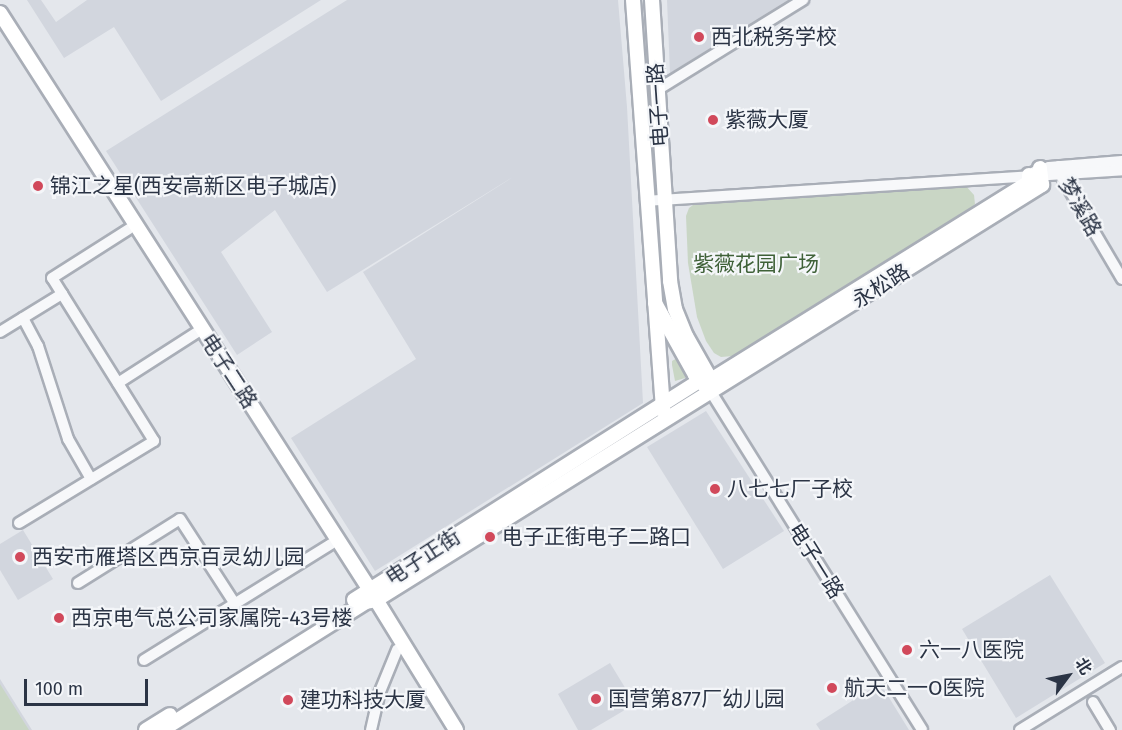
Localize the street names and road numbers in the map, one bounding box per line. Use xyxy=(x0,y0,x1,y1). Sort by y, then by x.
street label: 电子一路 xyxy=(643,62,673,148)
street label: 梦溪路 xyxy=(1053,173,1107,241)
street label: 永松路 xyxy=(848,259,914,313)
street label: 电子二路 xyxy=(196,329,262,413)
street label: 电子一路 xyxy=(783,519,849,603)
street label: 电子正街 xyxy=(381,524,465,590)

